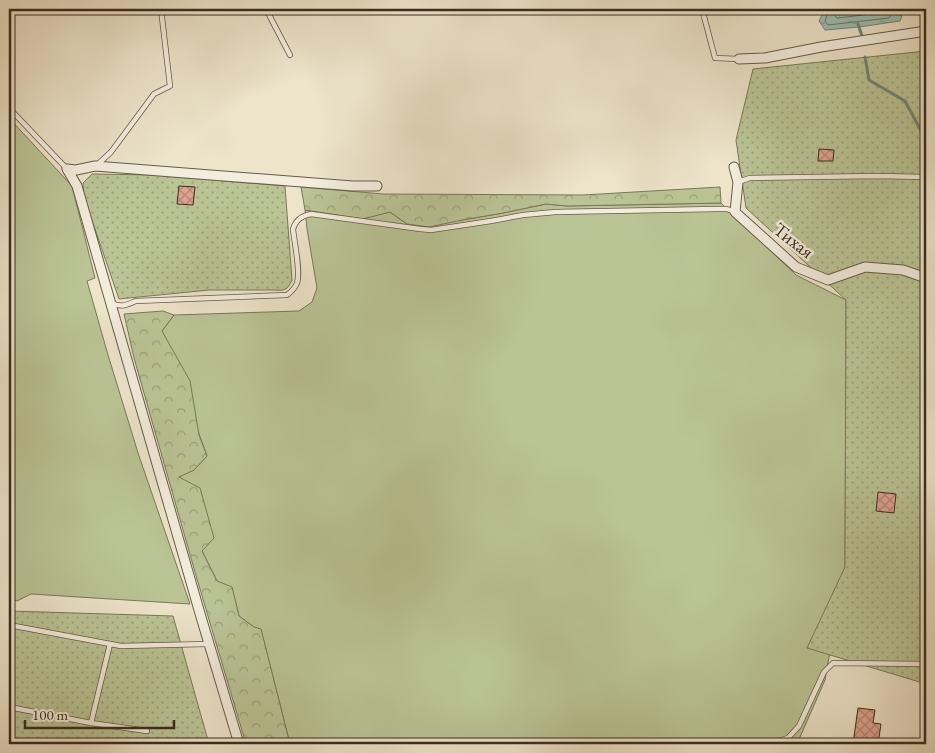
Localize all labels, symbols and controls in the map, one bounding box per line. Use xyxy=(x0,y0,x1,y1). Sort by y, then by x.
street label: Тихая xyxy=(768,217,819,264)
scale bar xyxy=(25,698,174,730)
text: 100 m xyxy=(32,705,69,724)

